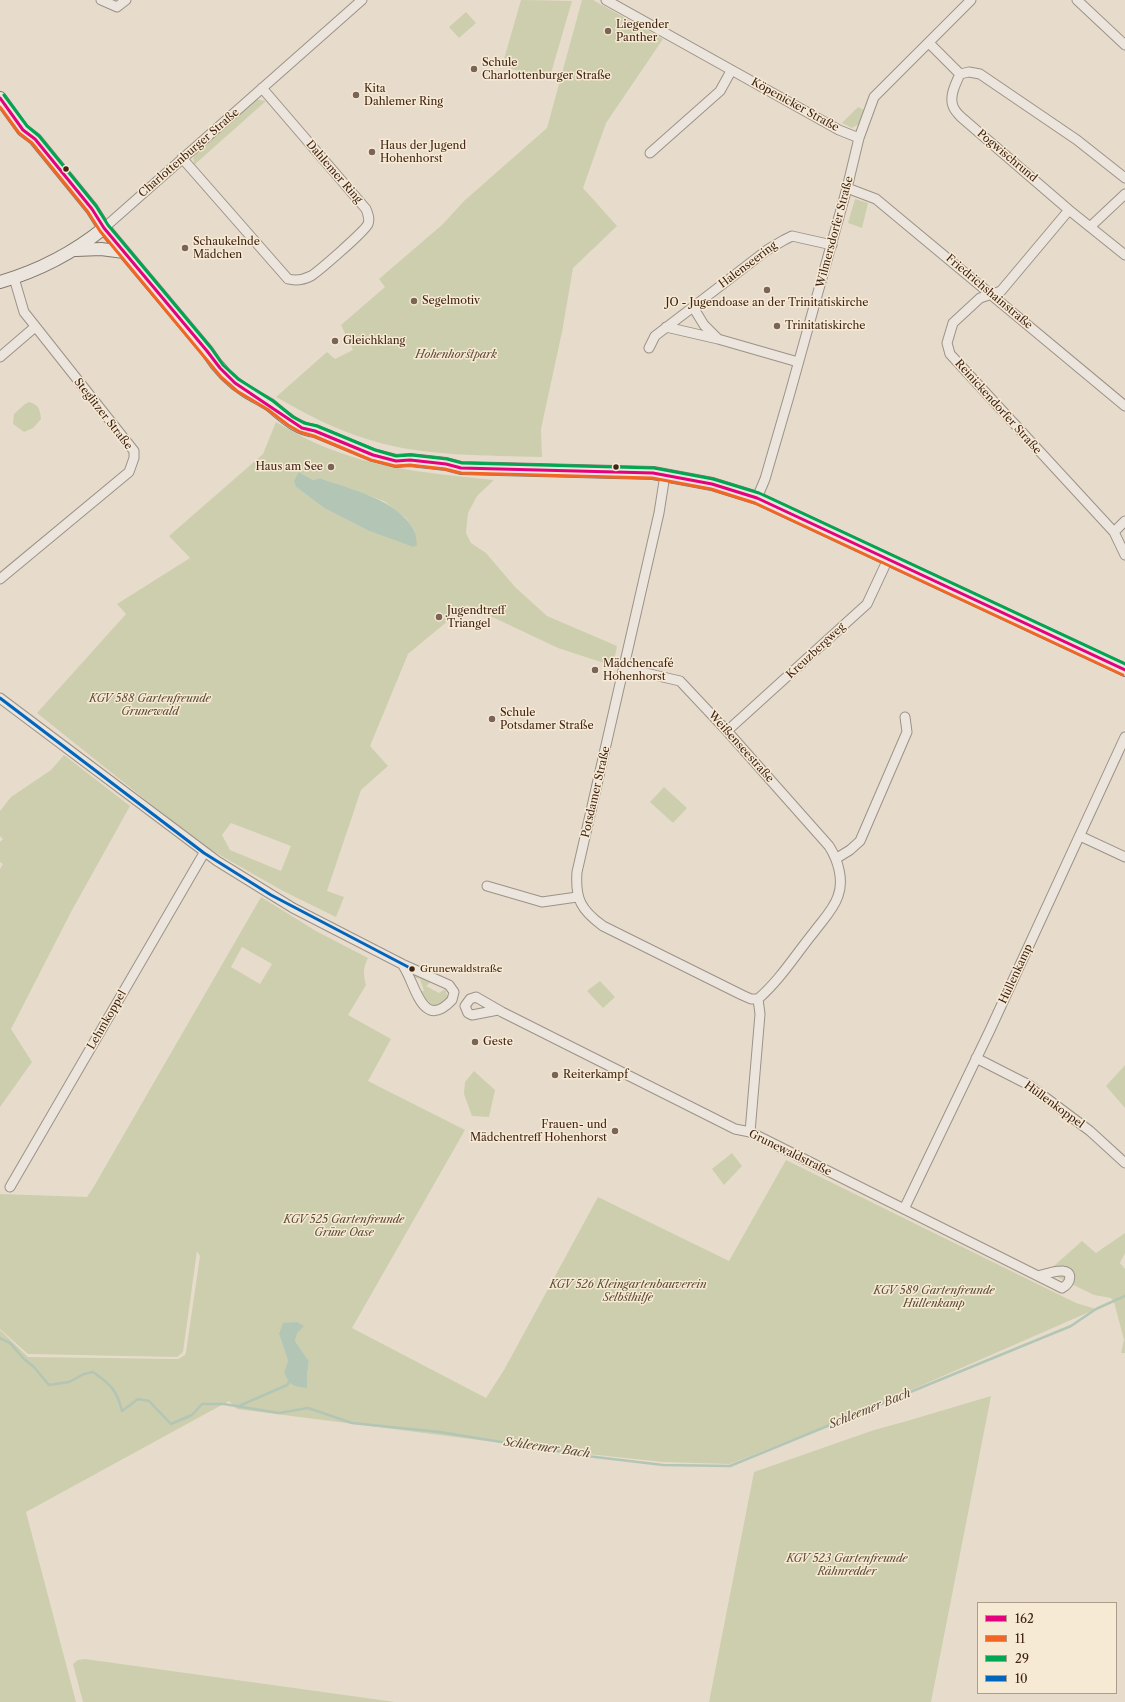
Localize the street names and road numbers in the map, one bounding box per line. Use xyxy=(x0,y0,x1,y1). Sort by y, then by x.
street label: Köpenicker Straße xyxy=(749,75,841,135)
street label: Charlottenburger Straße xyxy=(136,106,242,200)
street label: Pogwischrund xyxy=(974,127,1040,185)
street label: Dahlemer Ring xyxy=(303,138,365,206)
street label: Wilmersdorfer Straße xyxy=(814,175,856,289)
street label: Halenseering xyxy=(716,239,780,291)
street label: Friedrichshainstraße xyxy=(943,252,1035,332)
street label: Reinickendorfer Straße xyxy=(952,357,1044,457)
street label: Steglitzer Straße xyxy=(71,376,135,452)
street label: Kreuzbergweg xyxy=(784,620,848,682)
street label: Weißenseestraße xyxy=(706,709,776,785)
street label: Potsdamer Straße xyxy=(579,745,613,839)
street label: Hüllenkamp xyxy=(996,942,1036,1006)
street label: Lehmkoppel xyxy=(85,988,129,1052)
street label: Hüllenkoppel xyxy=(1021,1079,1087,1131)
street label: Grunewaldstraße xyxy=(746,1127,834,1179)

